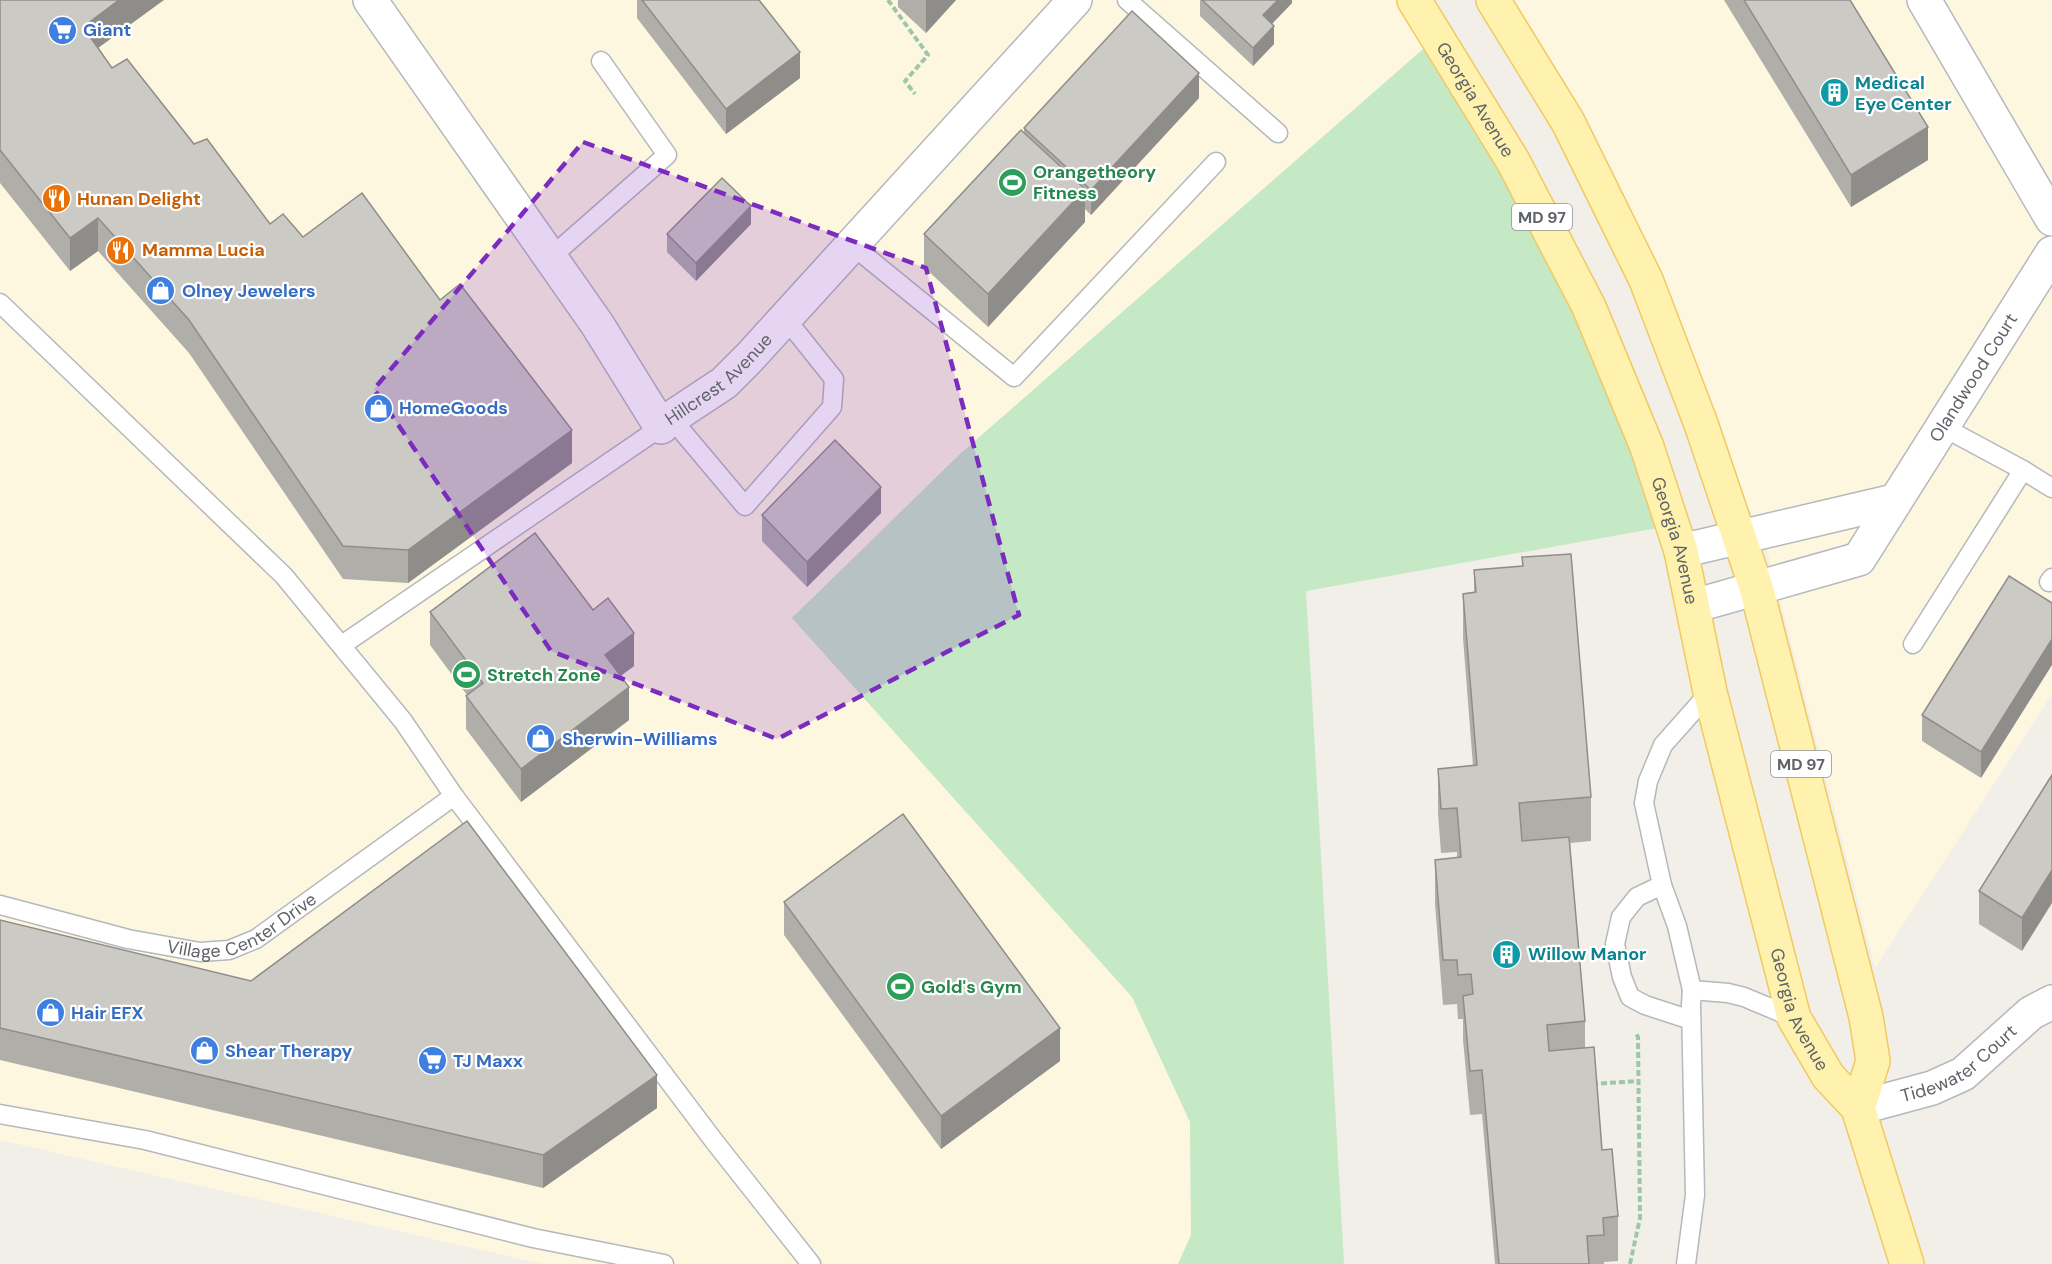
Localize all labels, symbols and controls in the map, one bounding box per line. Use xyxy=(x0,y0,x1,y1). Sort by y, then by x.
supermarket icon: Giant xyxy=(46,14,78,46)
place label: Giant xyxy=(83,18,131,42)
street label: Georgia Avenue xyxy=(1431,37,1520,162)
place label: Medical Eye Center xyxy=(1855,71,1952,116)
building icon: Medical Eye Center xyxy=(1818,77,1850,109)
place label: Orangetheory Fitness xyxy=(1033,160,1156,205)
sports icon: Orangetheory Fitness xyxy=(996,166,1028,198)
restaurant icon: Hunan Delight xyxy=(40,183,72,215)
place label: Hunan Delight xyxy=(77,187,201,211)
road number: MD 97 xyxy=(1512,204,1572,230)
restaurant icon: Mamma Lucia xyxy=(105,234,137,266)
place label: Mamma Lucia xyxy=(142,238,265,262)
shop icon: Olney Jewelers xyxy=(145,275,177,307)
place label: Olney Jewelers xyxy=(182,279,316,303)
street label: Olandwood Court xyxy=(1924,309,2023,447)
street label: Hillcrest Avenue xyxy=(660,328,778,431)
shop icon: HomeGoods xyxy=(362,392,394,424)
place label: HomeGoods xyxy=(399,396,508,420)
street label: Georgia Avenue xyxy=(1646,474,1704,606)
sports icon: Stretch Zone xyxy=(450,659,482,691)
place label: Stretch Zone xyxy=(487,663,601,687)
shop icon: Sherwin-Williams xyxy=(525,723,557,755)
place label: Sherwin-Williams xyxy=(562,727,718,751)
road number: MD 97 xyxy=(1771,751,1831,777)
street label: Village Center Drive xyxy=(165,887,321,964)
building icon: Willow Manor xyxy=(1491,938,1523,970)
place label: Willow Manor xyxy=(1528,942,1646,966)
street label: Georgia Avenue xyxy=(1764,946,1834,1075)
sports icon: Gold's Gym xyxy=(884,971,916,1003)
place label: Gold's Gym xyxy=(921,975,1022,999)
shop icon: Hair EFX xyxy=(34,997,66,1029)
place label: Hair EFX xyxy=(71,1001,144,1025)
street label: Tidewater Court xyxy=(1898,1019,2022,1108)
shop icon: Shear Therapy xyxy=(188,1035,220,1067)
place label: Shear Therapy xyxy=(225,1039,353,1063)
supermarket icon: TJ Maxx xyxy=(416,1045,448,1077)
place label: TJ Maxx xyxy=(453,1049,523,1073)

